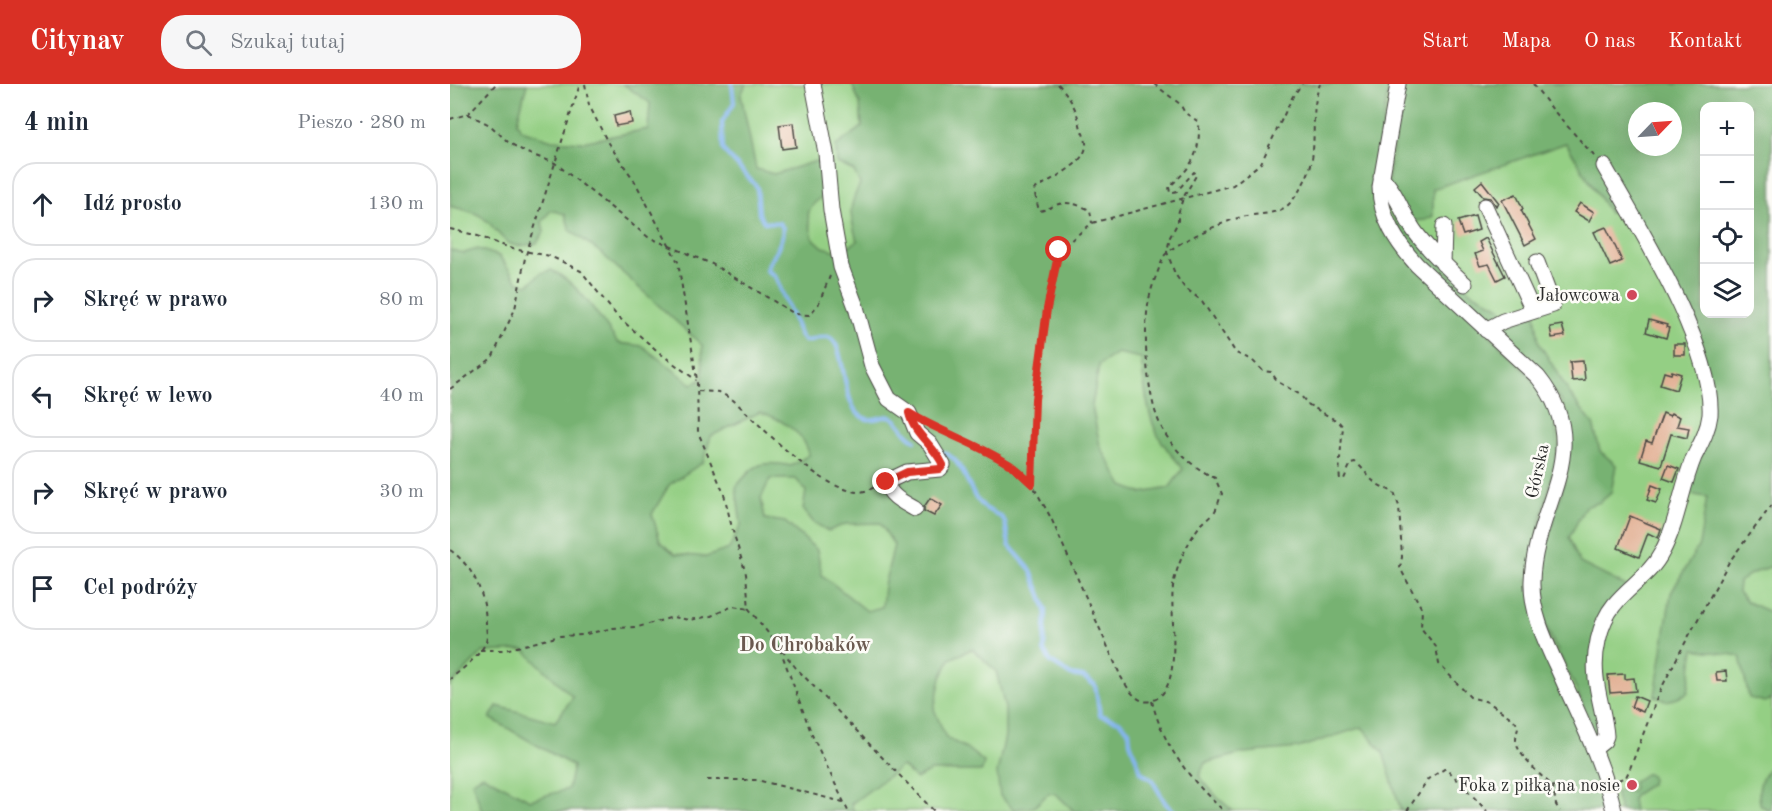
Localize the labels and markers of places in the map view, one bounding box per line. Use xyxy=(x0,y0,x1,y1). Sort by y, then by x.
place label: Jałowcowa xyxy=(1536,287,1620,305)
marker: Jałowcowa xyxy=(1625,288,1639,302)
place label: Foka z piłką na nosie xyxy=(1458,777,1620,795)
marker: Foka z piłką na nosie xyxy=(1625,778,1639,792)

